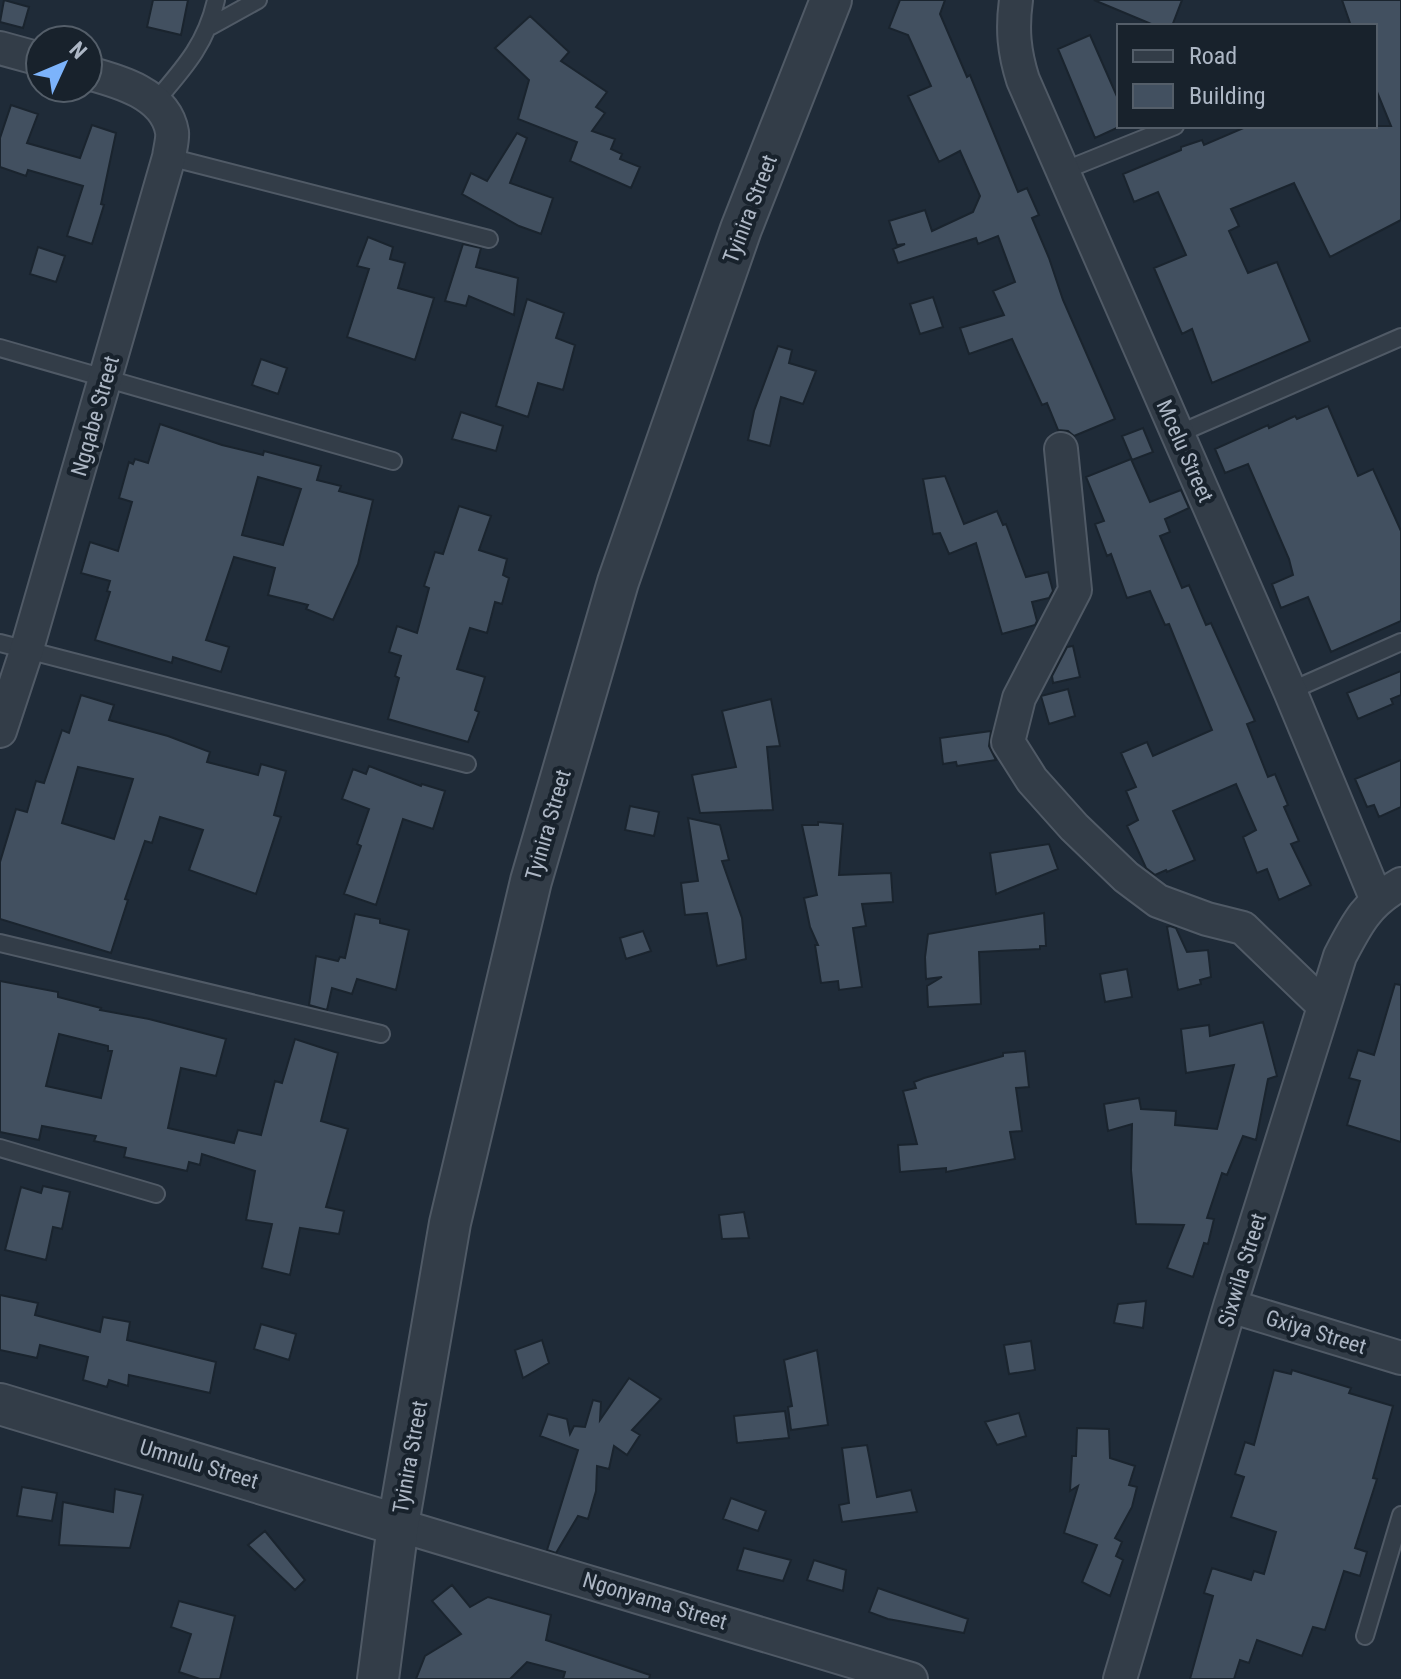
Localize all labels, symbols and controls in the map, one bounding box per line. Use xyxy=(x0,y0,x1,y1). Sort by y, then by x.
north arrow xyxy=(24,24,104,104)
legend xyxy=(1117,24,1377,128)
text: N xyxy=(64,37,92,64)
text: Road xyxy=(1189,42,1237,70)
text: Building xyxy=(1189,82,1266,110)
street label: Tyinira Street xyxy=(718,151,782,267)
street label: Ngqabe Street xyxy=(66,353,124,479)
street label: Mcelu Street xyxy=(1151,396,1219,506)
street label: Tyinira Street xyxy=(520,767,576,883)
street label: Sixwila Street xyxy=(1213,1210,1271,1330)
street label: Gxiya Street xyxy=(1263,1305,1369,1359)
street label: Tyinira Street xyxy=(388,1399,432,1515)
street label: Umnulu Street xyxy=(137,1434,261,1494)
street label: Ngonyama Street xyxy=(580,1567,730,1635)

